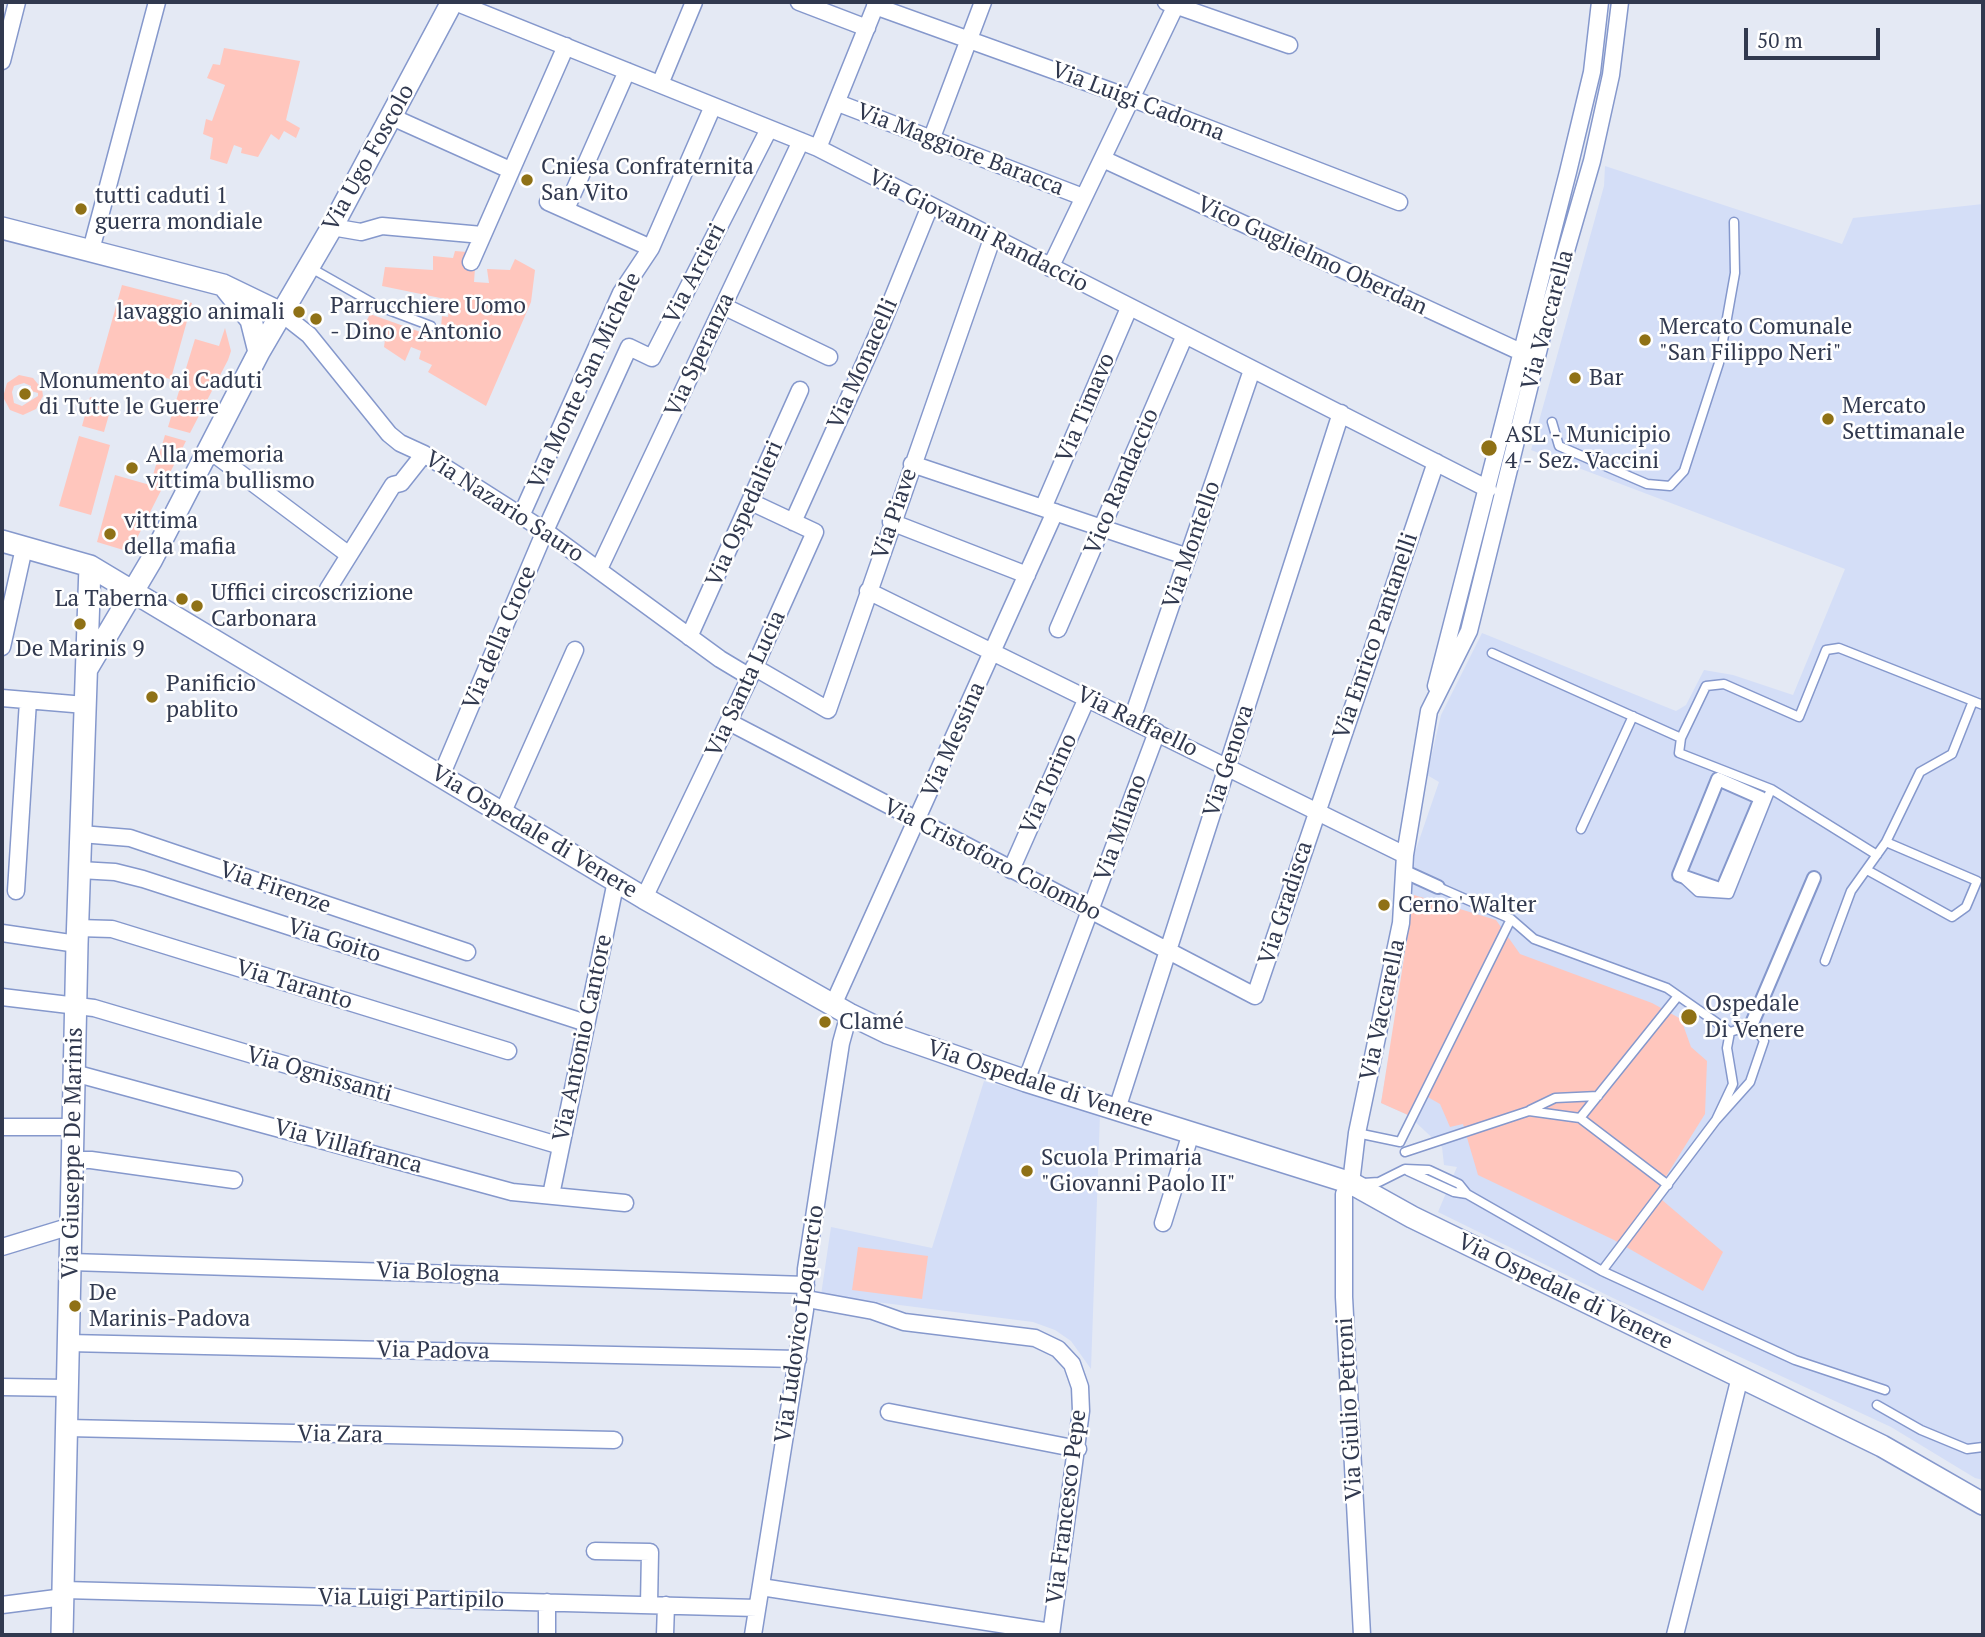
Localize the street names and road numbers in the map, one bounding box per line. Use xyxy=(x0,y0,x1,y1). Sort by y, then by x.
street label: Via Luigi Cadorna xyxy=(1048,56,1228,148)
street label: Via Ugo Foscolo xyxy=(317,80,421,236)
street label: Via Maggiore Baracca xyxy=(852,98,1068,202)
street label: Via Giovanni Randaccio xyxy=(863,164,1093,298)
street label: Vico Guglielmo Oberdan xyxy=(1192,190,1432,322)
street label: Via Arcieri xyxy=(658,219,732,329)
street label: Via Vaccarella xyxy=(1516,247,1580,393)
street label: Via Monte San Michele xyxy=(523,268,647,494)
street label: Via Speranza xyxy=(659,289,741,421)
street label: Via Monacelli xyxy=(822,294,904,434)
street label: Via Timavo xyxy=(1051,349,1121,467)
street label: Vico Randaccio xyxy=(1079,405,1165,559)
street label: Via Ospedalieri xyxy=(700,437,790,591)
street label: Via Nazario Sauro xyxy=(419,445,589,569)
street label: Via Piave xyxy=(867,465,923,563)
street label: Via Montello xyxy=(1157,478,1227,612)
street label: Via Enrico Pantanelli xyxy=(1328,529,1424,743)
street label: Via della Croce xyxy=(457,562,543,714)
street label: Via Santa Lucia xyxy=(700,606,792,762)
street label: Via Messina xyxy=(916,678,992,802)
street label: Via Raffaello xyxy=(1072,681,1202,763)
street label: Via Genova xyxy=(1198,701,1260,821)
street label: Via Torino xyxy=(1015,729,1083,839)
street label: Via Ospedale di Venere xyxy=(426,759,642,905)
street label: Via Milano xyxy=(1089,771,1153,885)
street label: Via Cristoforo Colombo xyxy=(879,793,1105,927)
street label: Via Gradisca xyxy=(1253,838,1319,968)
street label: Via Firenze xyxy=(216,856,334,920)
street label: Via Goito xyxy=(284,913,384,969)
street label: Via Antonio Cantore xyxy=(548,932,618,1144)
street label: Via Vaccarella xyxy=(1355,937,1411,1083)
street label: Via Taranto xyxy=(232,954,356,1016)
street label: Via Giuseppe De Marinis xyxy=(57,1027,89,1279)
street label: Via Ospedale di Venere xyxy=(924,1034,1156,1134)
street label: Via Ognissanti xyxy=(243,1041,395,1109)
street label: Via Villafranca xyxy=(271,1114,425,1180)
street label: Via Ludovico Loquercio xyxy=(770,1203,830,1445)
street label: Via Ospedale di Venere xyxy=(1453,1228,1677,1356)
street label: Via Bologna xyxy=(376,1257,500,1289)
street label: Via Giulio Petroni xyxy=(1331,1317,1369,1501)
street label: Via Padova xyxy=(376,1336,490,1366)
street label: Via Francesco Pepe xyxy=(1041,1408,1093,1606)
street label: Via Zara xyxy=(297,1420,383,1450)
street label: Via Luigi Partipilo xyxy=(318,1584,504,1614)

